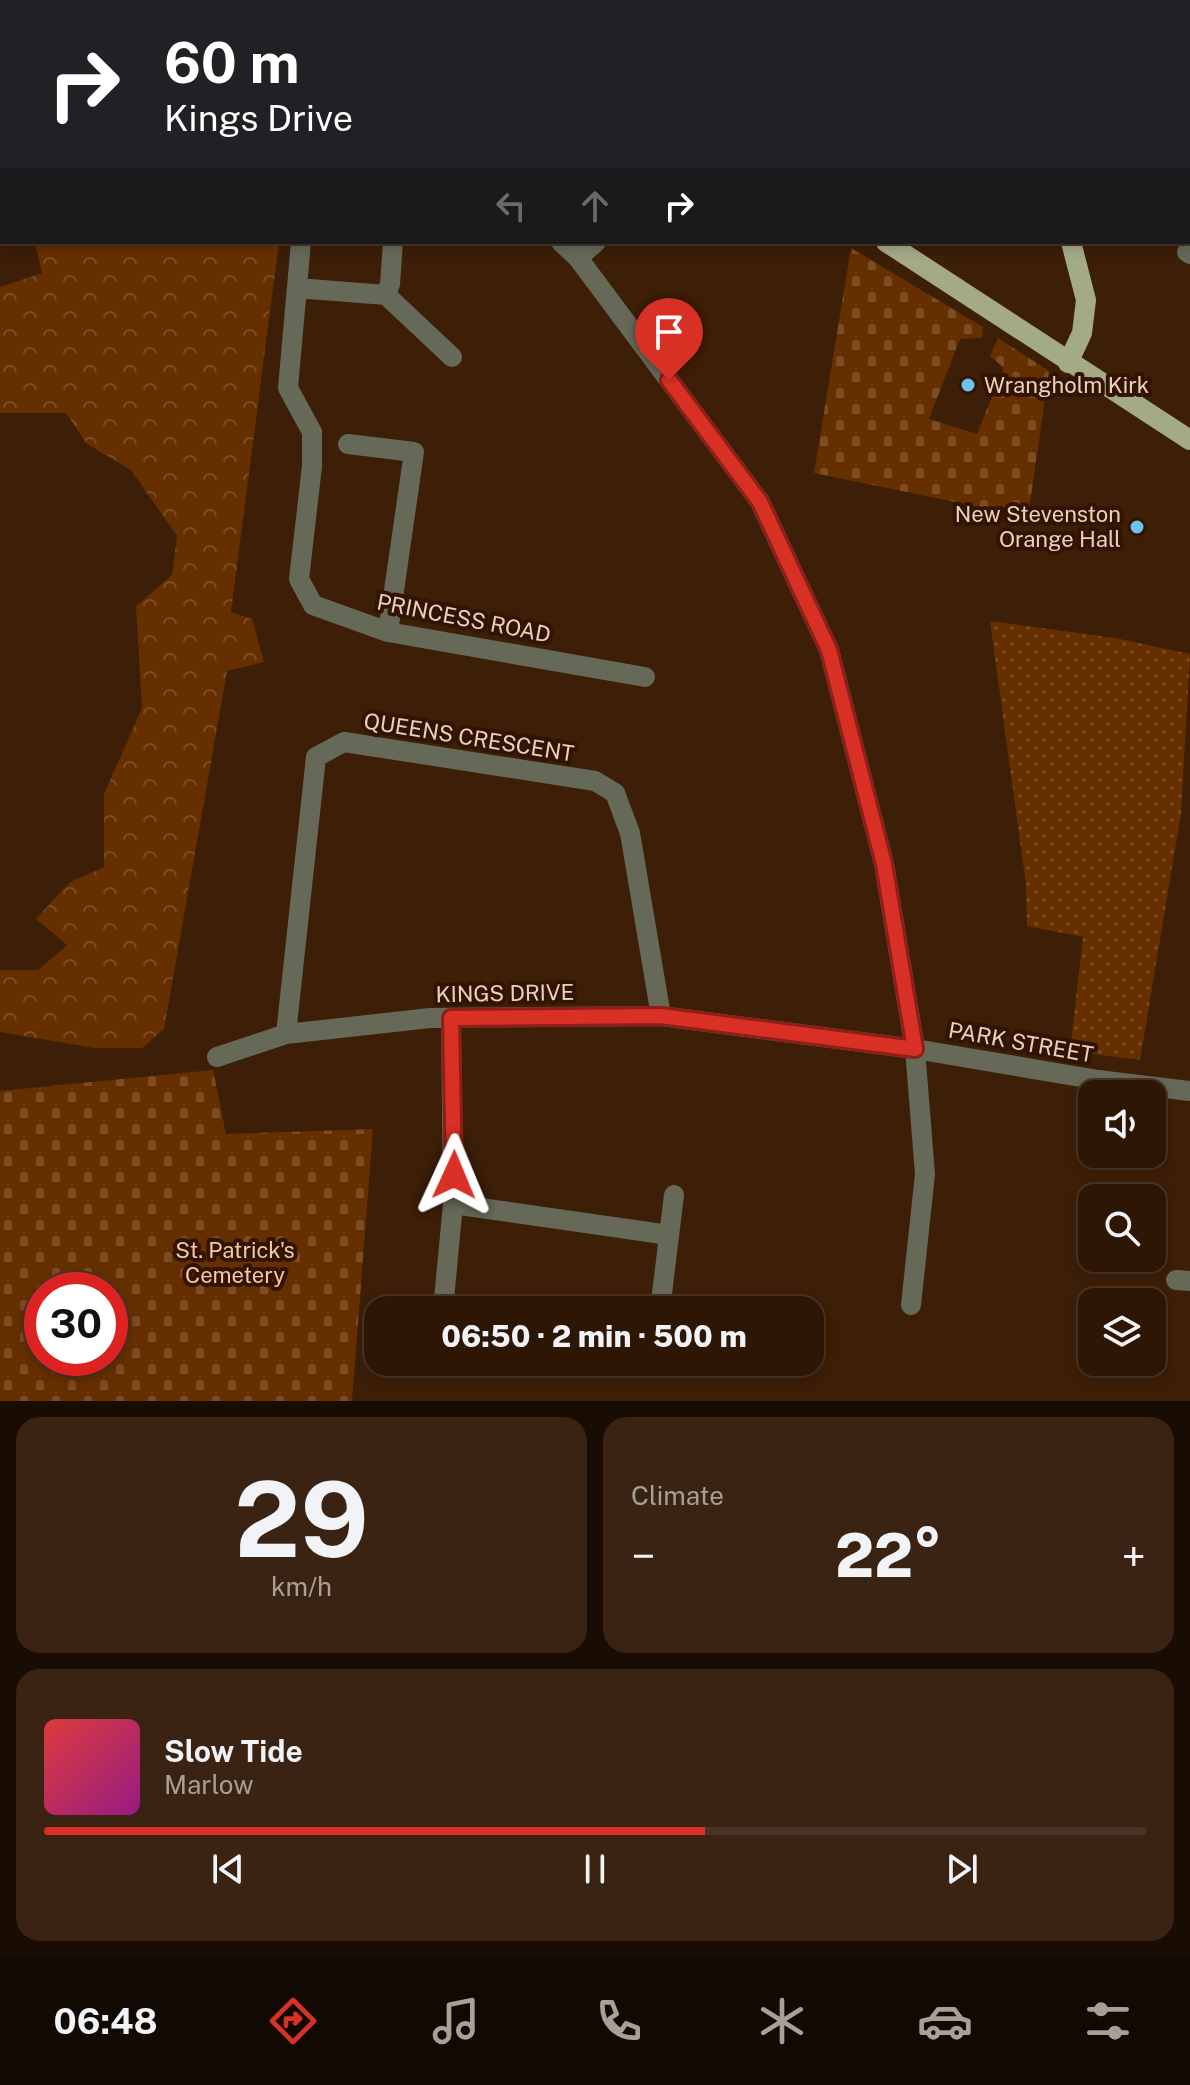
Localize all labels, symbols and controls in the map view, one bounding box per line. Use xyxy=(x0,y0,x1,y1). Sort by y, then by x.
text: 60 m xyxy=(164,30,300,96)
icon: right xyxy=(32,32,136,136)
text: Kings Drive xyxy=(164,97,353,139)
icon: left xyxy=(489,184,533,228)
icon: ahead xyxy=(573,184,617,228)
icon: right xyxy=(657,184,701,228)
pin xyxy=(635,298,703,380)
icon: arrive xyxy=(647,310,691,354)
place label: Wrangholm Kirk xyxy=(984,372,1149,398)
marker: Wrangholm Kirk xyxy=(959,376,977,394)
place label: New Stevenston Orange Hall xyxy=(955,501,1121,552)
marker: New Stevenston Orange Hall xyxy=(1128,518,1146,536)
street label: PRINCESS ROAD xyxy=(375,588,553,648)
street label: QUEENS CRESCENT xyxy=(362,708,576,766)
street label: KINGS DRIVE xyxy=(435,979,575,1007)
street label: PARK STREET xyxy=(946,1016,1096,1068)
map controls xyxy=(1078,1080,1166,1376)
button: sound xyxy=(1078,1080,1166,1168)
position arrow xyxy=(412,1133,496,1217)
button: search xyxy=(1078,1184,1166,1272)
park label: St. Patrick's Cemetery xyxy=(175,1237,295,1288)
speed limit sign: 30 xyxy=(24,1272,128,1376)
button: layers xyxy=(1078,1288,1166,1376)
text: 06:50 · 2 min · 500 m xyxy=(441,1318,747,1354)
text: 29 xyxy=(234,1458,369,1580)
text: Climate xyxy=(631,1480,724,1511)
text: 22° xyxy=(835,1520,942,1591)
text: − xyxy=(631,1530,655,1582)
text: + xyxy=(1122,1530,1146,1582)
text: km/h xyxy=(271,1571,332,1602)
text: Slow Tide xyxy=(164,1733,303,1769)
text: Marlow xyxy=(164,1769,254,1800)
icon: previous xyxy=(206,1847,250,1891)
icon: pause xyxy=(573,1847,617,1891)
icon: next xyxy=(940,1847,984,1891)
icon: directions xyxy=(265,1993,321,2049)
icon: music xyxy=(428,1993,484,2049)
icon: phone xyxy=(591,1993,647,2049)
icon: climate xyxy=(754,1993,810,2049)
icon: car xyxy=(917,1993,973,2049)
icon: filters xyxy=(1080,1993,1136,2049)
text: 06:48 xyxy=(54,2000,158,2042)

